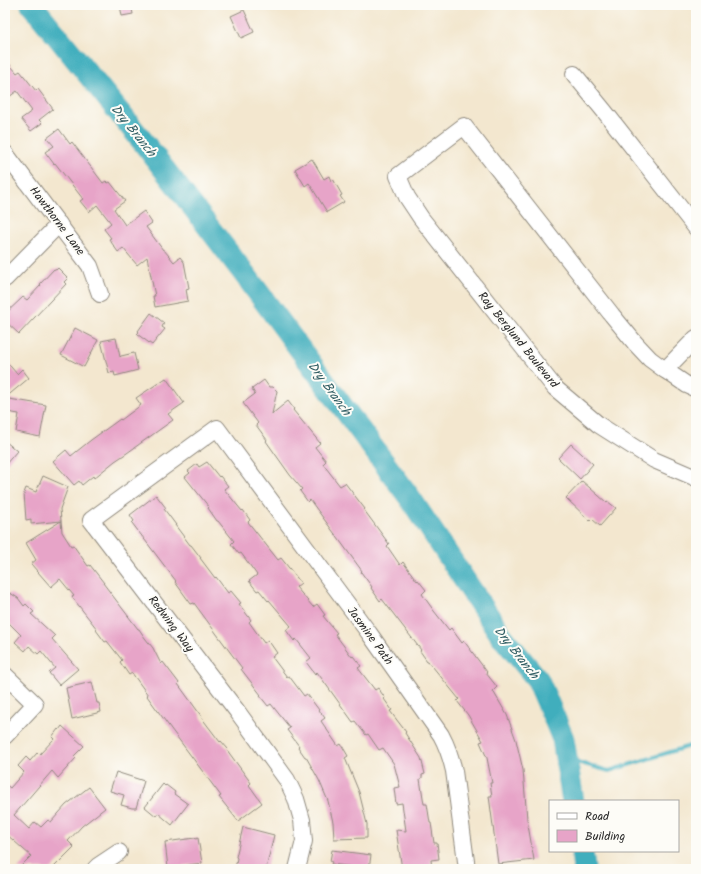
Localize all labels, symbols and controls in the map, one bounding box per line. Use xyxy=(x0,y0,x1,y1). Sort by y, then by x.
water label: Dry Branch xyxy=(105,100,161,163)
street label: Hawthorne Lane xyxy=(24,182,90,260)
street label: Ray Berglund Boulevard xyxy=(473,288,564,393)
water label: Dry Branch xyxy=(302,358,356,421)
street label: Redwing Way xyxy=(143,592,199,657)
street label: Jasmine Path xyxy=(342,603,398,669)
water label: Dry Branch xyxy=(489,622,544,685)
legend xyxy=(549,800,679,852)
text: Road xyxy=(585,807,610,826)
text: Building xyxy=(585,827,625,846)

